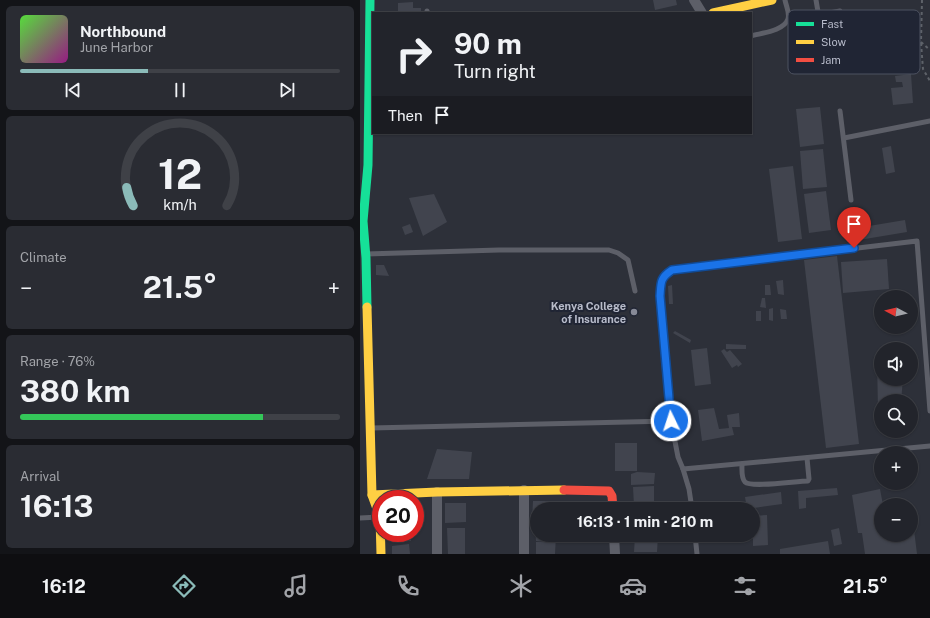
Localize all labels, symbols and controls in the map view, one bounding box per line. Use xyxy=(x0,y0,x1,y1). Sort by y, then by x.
legend xyxy=(788,10,920,74)
text: Fast xyxy=(821,18,843,30)
text: Northbound xyxy=(80,23,166,40)
text: 90 m xyxy=(454,27,522,60)
icon: right xyxy=(388,28,440,80)
text: Slow xyxy=(821,36,847,48)
text: June Harbor xyxy=(80,40,153,55)
text: Jam xyxy=(821,54,841,66)
text: Turn right xyxy=(454,61,536,82)
icon: previous xyxy=(62,79,84,101)
icon: pause xyxy=(169,79,191,101)
icon: next xyxy=(276,79,298,101)
icon: arrive xyxy=(431,104,453,126)
text: Then xyxy=(388,107,423,124)
text: 12 xyxy=(158,148,202,197)
text: km/h xyxy=(163,195,197,212)
pin xyxy=(837,207,871,248)
icon: arrive xyxy=(843,213,865,235)
text: Climate xyxy=(20,250,67,265)
text: 21.5° xyxy=(143,269,217,305)
text: − xyxy=(20,275,32,301)
text: + xyxy=(328,275,340,301)
north arrow xyxy=(874,290,918,334)
map controls xyxy=(874,290,918,542)
place label: Kenya College of Insurance xyxy=(551,300,626,325)
marker: Kenya College of Insurance xyxy=(629,307,639,317)
button: sound xyxy=(874,342,918,386)
text: Range · 76% xyxy=(20,354,95,369)
text: 380 km xyxy=(20,373,130,409)
button: search xyxy=(874,394,918,438)
position arrow xyxy=(650,400,692,442)
button: + xyxy=(874,446,918,490)
text: Arrival xyxy=(20,469,60,484)
text: 16:13 xyxy=(20,488,94,524)
speed limit sign: 20 xyxy=(372,490,424,542)
button: − xyxy=(874,498,918,542)
text: 16:13 · 1 min · 210 m xyxy=(577,513,713,530)
icon: directions xyxy=(170,572,198,600)
icon: music xyxy=(282,572,310,600)
icon: phone xyxy=(394,572,422,600)
icon: climate xyxy=(507,572,535,600)
icon: car xyxy=(619,572,647,600)
icon: filters xyxy=(731,572,759,600)
text: 16:12 xyxy=(42,576,86,597)
text: 21.5° xyxy=(843,576,888,597)

